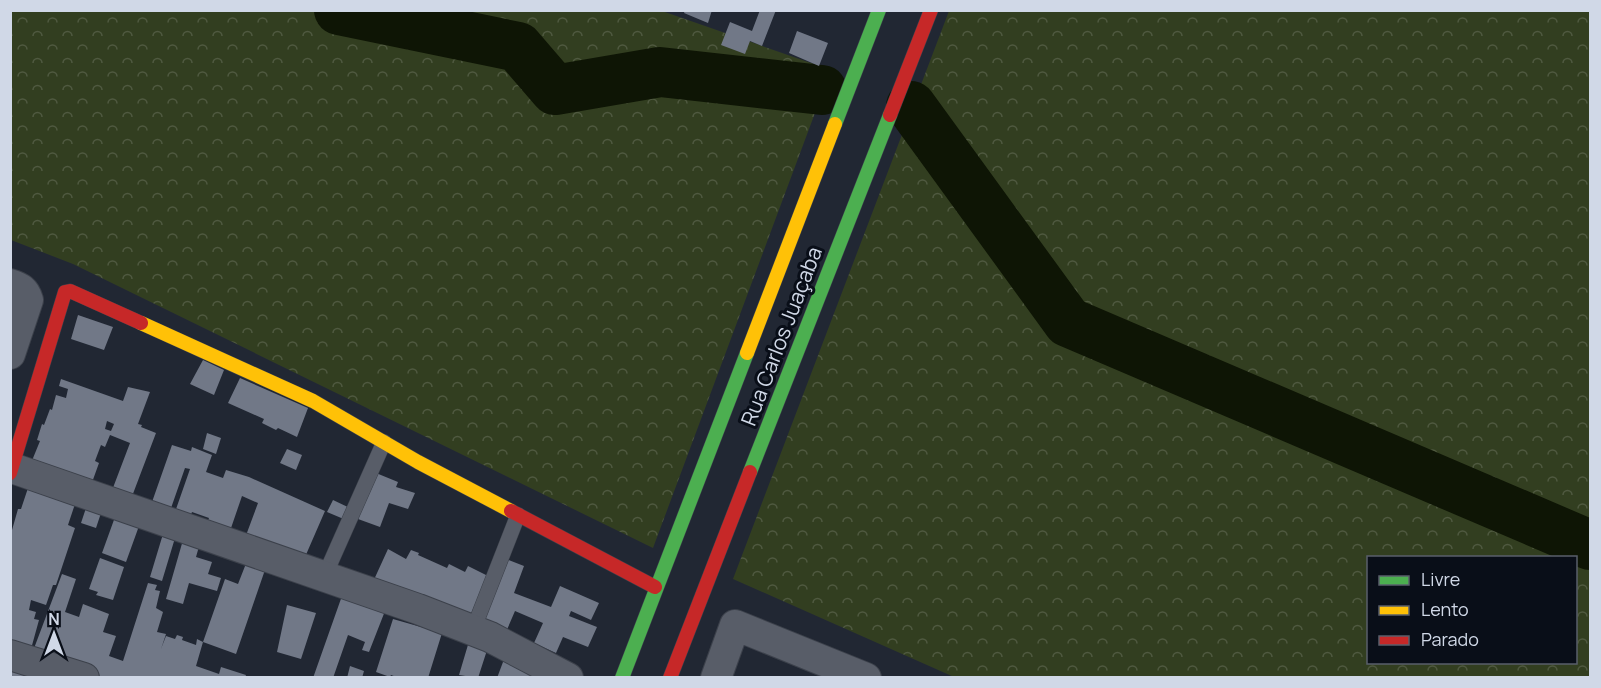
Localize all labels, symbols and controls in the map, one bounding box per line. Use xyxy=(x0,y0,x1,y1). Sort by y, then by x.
street label: Rua Carlos Juaçaba xyxy=(734,243,828,429)
legend xyxy=(1367,556,1577,664)
text: Livre xyxy=(1421,567,1460,591)
text: Lento xyxy=(1421,597,1469,621)
north arrow xyxy=(24,604,84,664)
text: N xyxy=(48,608,60,630)
text: Parado xyxy=(1421,627,1479,651)

